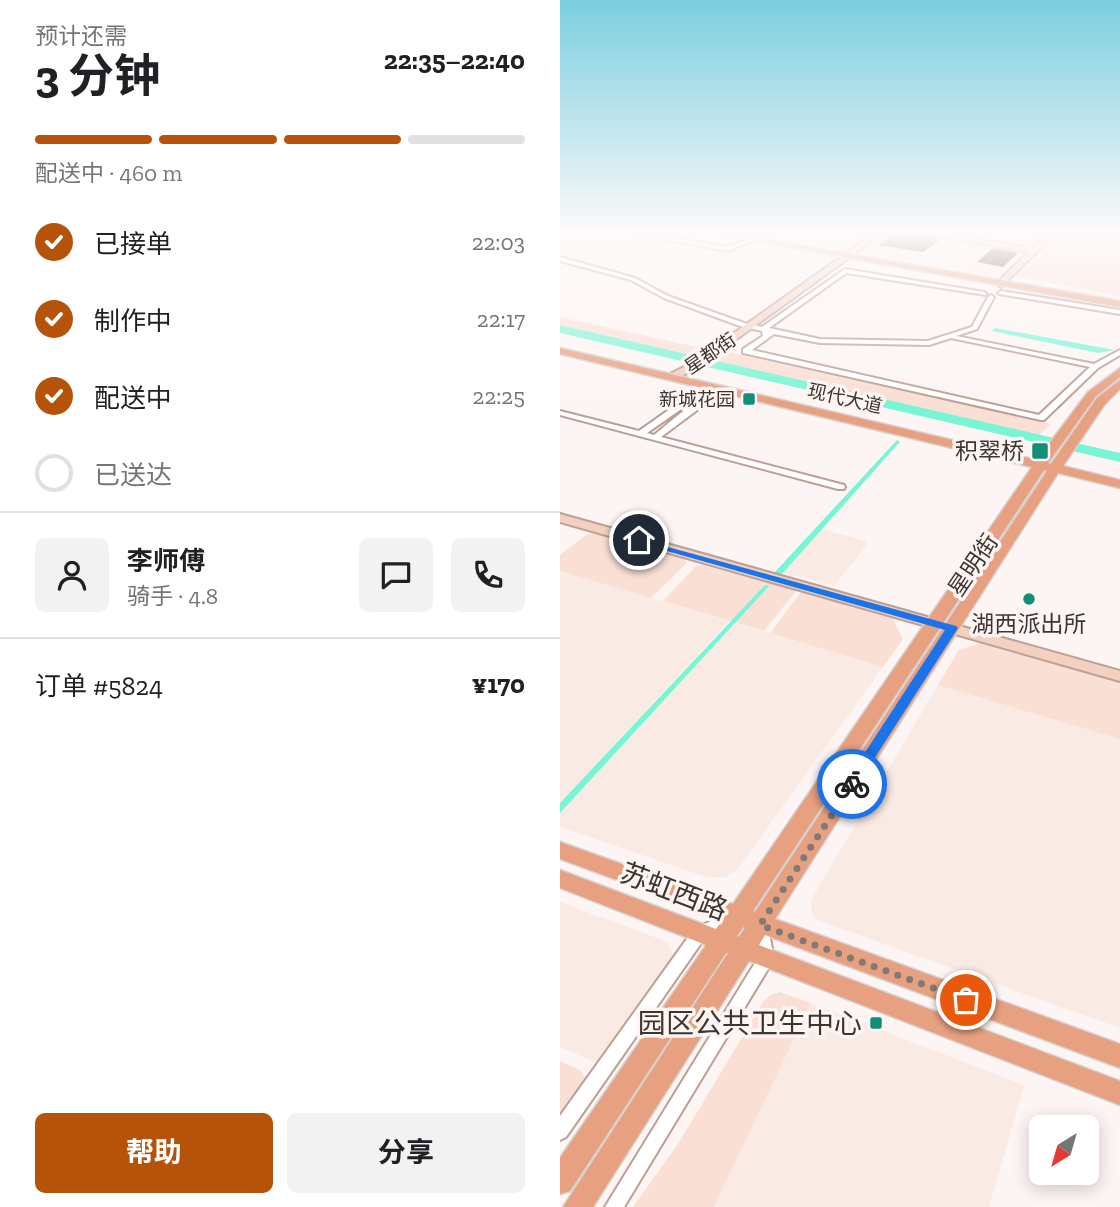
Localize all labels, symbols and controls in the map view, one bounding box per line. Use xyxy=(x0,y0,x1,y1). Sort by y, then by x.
text: 预计还需 xyxy=(35,22,127,50)
text: 22:35–22:40 xyxy=(384,44,525,76)
text: 3 分钟 xyxy=(35,49,160,104)
text: 配送中 · 460 m xyxy=(35,159,182,187)
icon: check xyxy=(35,223,73,261)
text: 已接单 xyxy=(94,228,172,260)
text: 22:03 xyxy=(472,228,525,256)
icon: check xyxy=(35,300,73,338)
text: 制作中 xyxy=(94,305,172,337)
text: 22:17 xyxy=(477,305,525,333)
street label: 星都街 xyxy=(680,328,740,379)
icon: check xyxy=(35,377,73,415)
street label: 现代大道 xyxy=(805,379,885,418)
text: 配送中 xyxy=(94,382,172,414)
text: 22:25 xyxy=(473,382,525,410)
place label: 新城花园 xyxy=(659,388,735,411)
marker: 新城花园 xyxy=(741,391,757,407)
place label: 积翠桥 xyxy=(955,437,1024,465)
marker: 积翠桥 xyxy=(1030,441,1050,461)
text: 已送达 xyxy=(94,459,172,491)
pin xyxy=(609,510,669,570)
icon: home xyxy=(620,521,658,559)
street label: 星明街 xyxy=(942,529,1004,601)
button: person xyxy=(35,538,109,612)
button: chat xyxy=(359,538,433,612)
button: phone xyxy=(451,538,525,612)
text: 李师傅 xyxy=(127,545,205,577)
text: 骑手 · 4.8 xyxy=(127,582,218,610)
marker: 湖西派出所 xyxy=(1021,591,1037,607)
place label: 湖西派出所 xyxy=(972,610,1087,638)
text: ¥170 xyxy=(472,668,525,700)
text: 订单 #5824 xyxy=(35,670,163,702)
courier xyxy=(817,749,887,819)
icon: bike xyxy=(833,765,871,803)
street label: 苏虹西路 xyxy=(616,856,732,927)
pin xyxy=(936,970,996,1030)
icon: bag xyxy=(947,981,985,1019)
place label: 园区公共卫生中心 xyxy=(638,1007,862,1040)
marker: 园区公共卫生中心 xyxy=(868,1015,884,1031)
button: 帮助 xyxy=(35,1113,273,1193)
button: 分享 xyxy=(287,1113,525,1193)
north arrow xyxy=(1029,1115,1099,1185)
map controls xyxy=(1029,1115,1099,1185)

